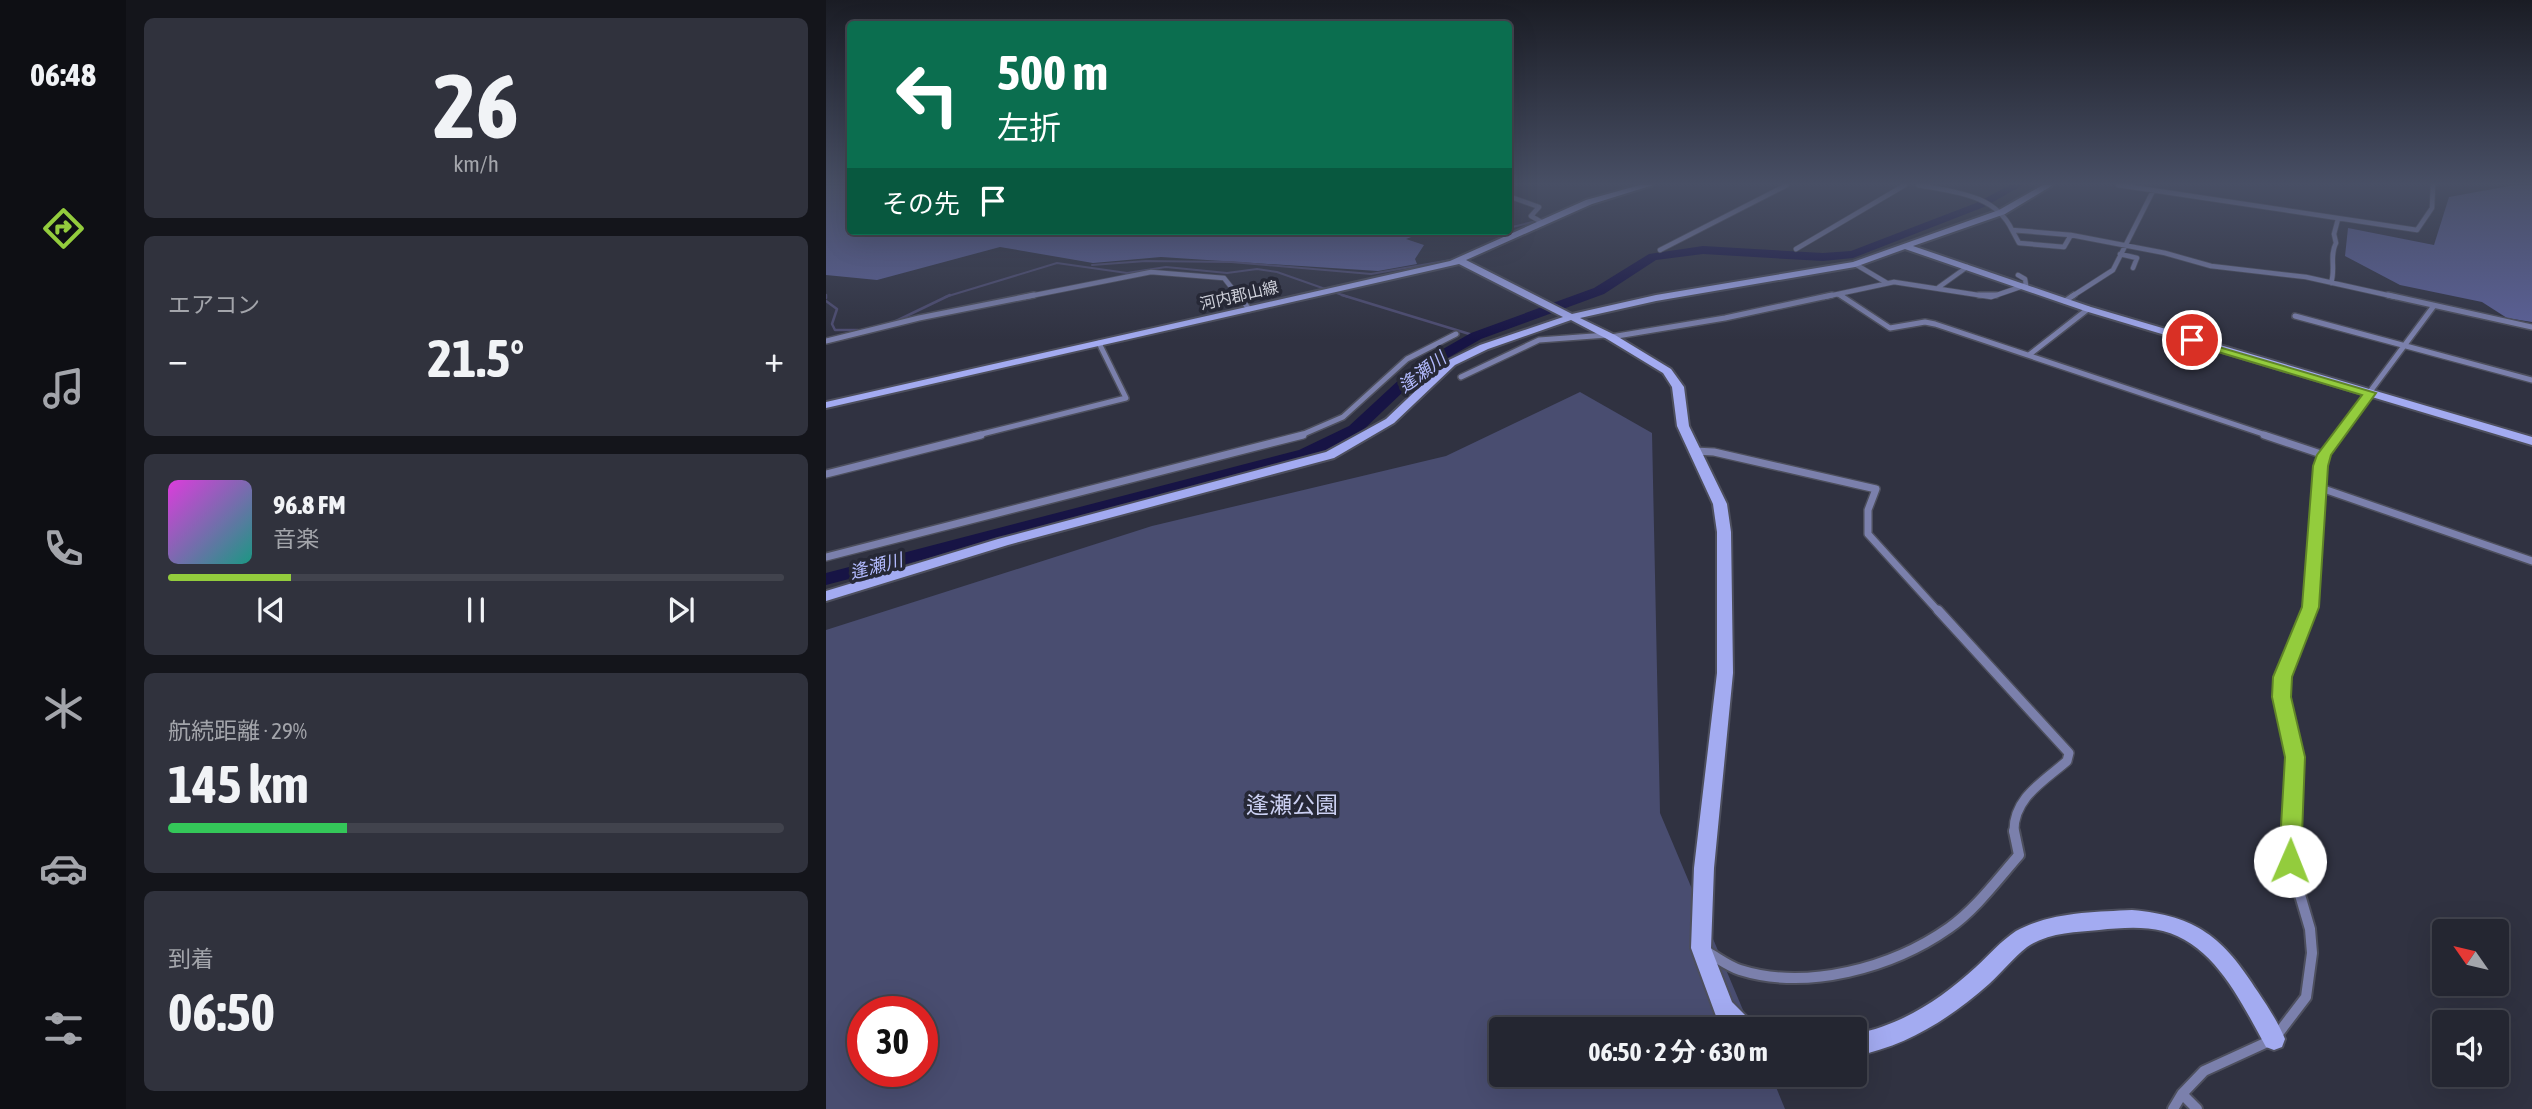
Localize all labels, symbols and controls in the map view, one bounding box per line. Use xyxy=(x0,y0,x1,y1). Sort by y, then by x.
text: 500 m xyxy=(997,44,1108,100)
icon: left xyxy=(882,49,973,140)
text: 26 xyxy=(433,53,519,157)
text: 06:48 xyxy=(30,56,96,93)
text: 左折 xyxy=(997,109,1061,146)
text: km/h xyxy=(453,151,499,177)
icon: arrive xyxy=(974,182,1012,220)
text: その先 xyxy=(882,189,960,219)
icon: directions xyxy=(39,204,88,253)
street label: 河内郡山線 xyxy=(1198,277,1280,313)
text: エアコン xyxy=(168,292,260,318)
pin xyxy=(2162,310,2222,370)
icon: arrive xyxy=(2173,321,2211,359)
text: 21.5° xyxy=(428,328,524,388)
text: − xyxy=(168,337,188,380)
text: + xyxy=(764,337,784,380)
water label: 逢瀬川 xyxy=(1394,346,1451,397)
icon: music xyxy=(39,364,88,413)
text: 96.8 FM xyxy=(273,490,346,520)
icon: phone xyxy=(39,524,88,573)
text: 音楽 xyxy=(273,526,319,552)
water label: 逢瀬川 xyxy=(847,548,907,583)
icon: previous xyxy=(252,591,290,629)
icon: pause xyxy=(457,591,495,629)
icon: next xyxy=(662,591,700,629)
icon: climate xyxy=(39,684,88,733)
text: 航続距離 · 29% xyxy=(168,718,307,744)
text: 145 km xyxy=(168,754,309,814)
park label: 逢瀬公園 xyxy=(1246,792,1338,818)
position arrow xyxy=(2253,824,2327,898)
icon: car xyxy=(39,844,88,893)
north arrow xyxy=(2432,919,2510,996)
map controls xyxy=(2432,919,2509,1087)
text: 到着 xyxy=(168,946,214,972)
text: 06:50 xyxy=(168,982,275,1042)
speed limit sign: 30 xyxy=(847,996,938,1087)
icon: filters xyxy=(39,1004,88,1053)
button: sound xyxy=(2432,1010,2509,1087)
text: 06:50 · 2 分 · 630 m xyxy=(1588,1037,1768,1067)

